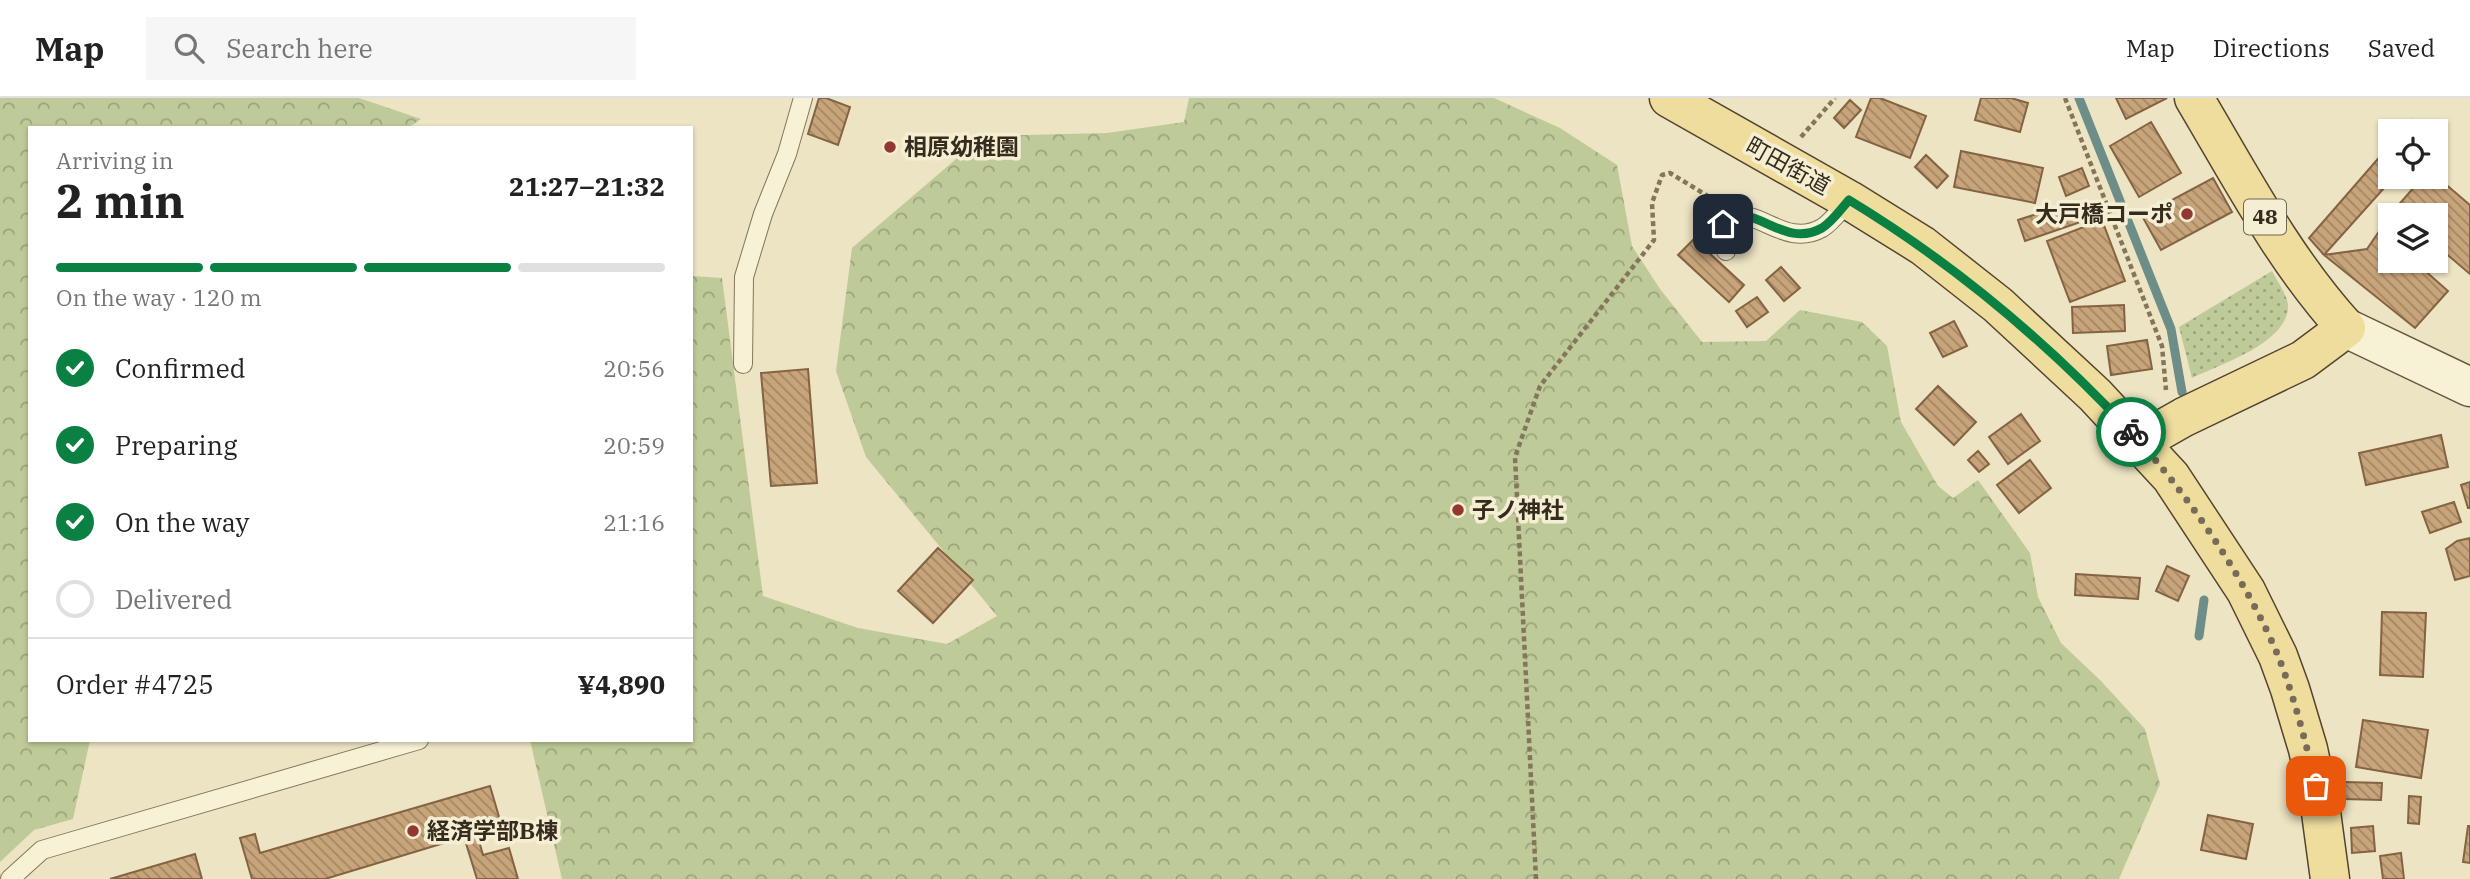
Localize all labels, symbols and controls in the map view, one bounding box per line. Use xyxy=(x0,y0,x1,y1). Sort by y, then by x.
search box xyxy=(146,17,636,80)
text: Map xyxy=(35,27,104,70)
icon: search xyxy=(170,29,208,67)
text: Search here xyxy=(226,31,373,65)
text: Map xyxy=(2126,32,2175,64)
text: Directions xyxy=(2213,32,2330,64)
text: Saved xyxy=(2368,32,2435,64)
map controls xyxy=(2378,119,2448,273)
button: locate xyxy=(2378,119,2448,189)
street label: 町田街道 xyxy=(1741,130,1836,201)
place label: 相原幼稚園 xyxy=(904,131,1019,161)
marker: 相原幼稚園 xyxy=(882,139,898,155)
text: Arriving in xyxy=(56,145,173,175)
text: 21:27–21:32 xyxy=(509,169,665,203)
text: 2 min xyxy=(56,171,185,231)
pin xyxy=(1693,194,1753,254)
place label: 大戸橋コーポ xyxy=(2035,198,2173,228)
road number: 48 xyxy=(2244,200,2286,234)
button: layers xyxy=(2378,203,2448,273)
icon: home xyxy=(1704,205,1742,243)
marker: 大戸橋コーポ xyxy=(2179,206,2195,222)
text: On the way · 120 m xyxy=(56,282,262,312)
icon: check xyxy=(56,349,94,387)
text: Confirmed xyxy=(115,351,246,385)
text: 20:56 xyxy=(603,353,665,383)
courier xyxy=(2096,397,2166,467)
icon: bike xyxy=(2112,413,2150,451)
icon: check xyxy=(56,426,94,464)
text: Preparing xyxy=(115,428,237,462)
text: 20:59 xyxy=(603,430,665,460)
place label: 子ノ神社 xyxy=(1472,494,1564,524)
marker: 子ノ神社 xyxy=(1450,502,1466,518)
icon: check xyxy=(56,503,94,541)
text: On the way xyxy=(115,505,249,539)
text: 21:16 xyxy=(603,507,665,537)
text: Delivered xyxy=(115,582,232,616)
text: Order #4725 xyxy=(56,667,214,701)
text: ¥4,890 xyxy=(578,667,665,701)
pin xyxy=(2286,756,2346,816)
icon: bag xyxy=(2297,767,2335,805)
place label: 経済学部B棟 xyxy=(427,815,558,845)
marker: 経済学部B棟 xyxy=(405,823,421,839)

